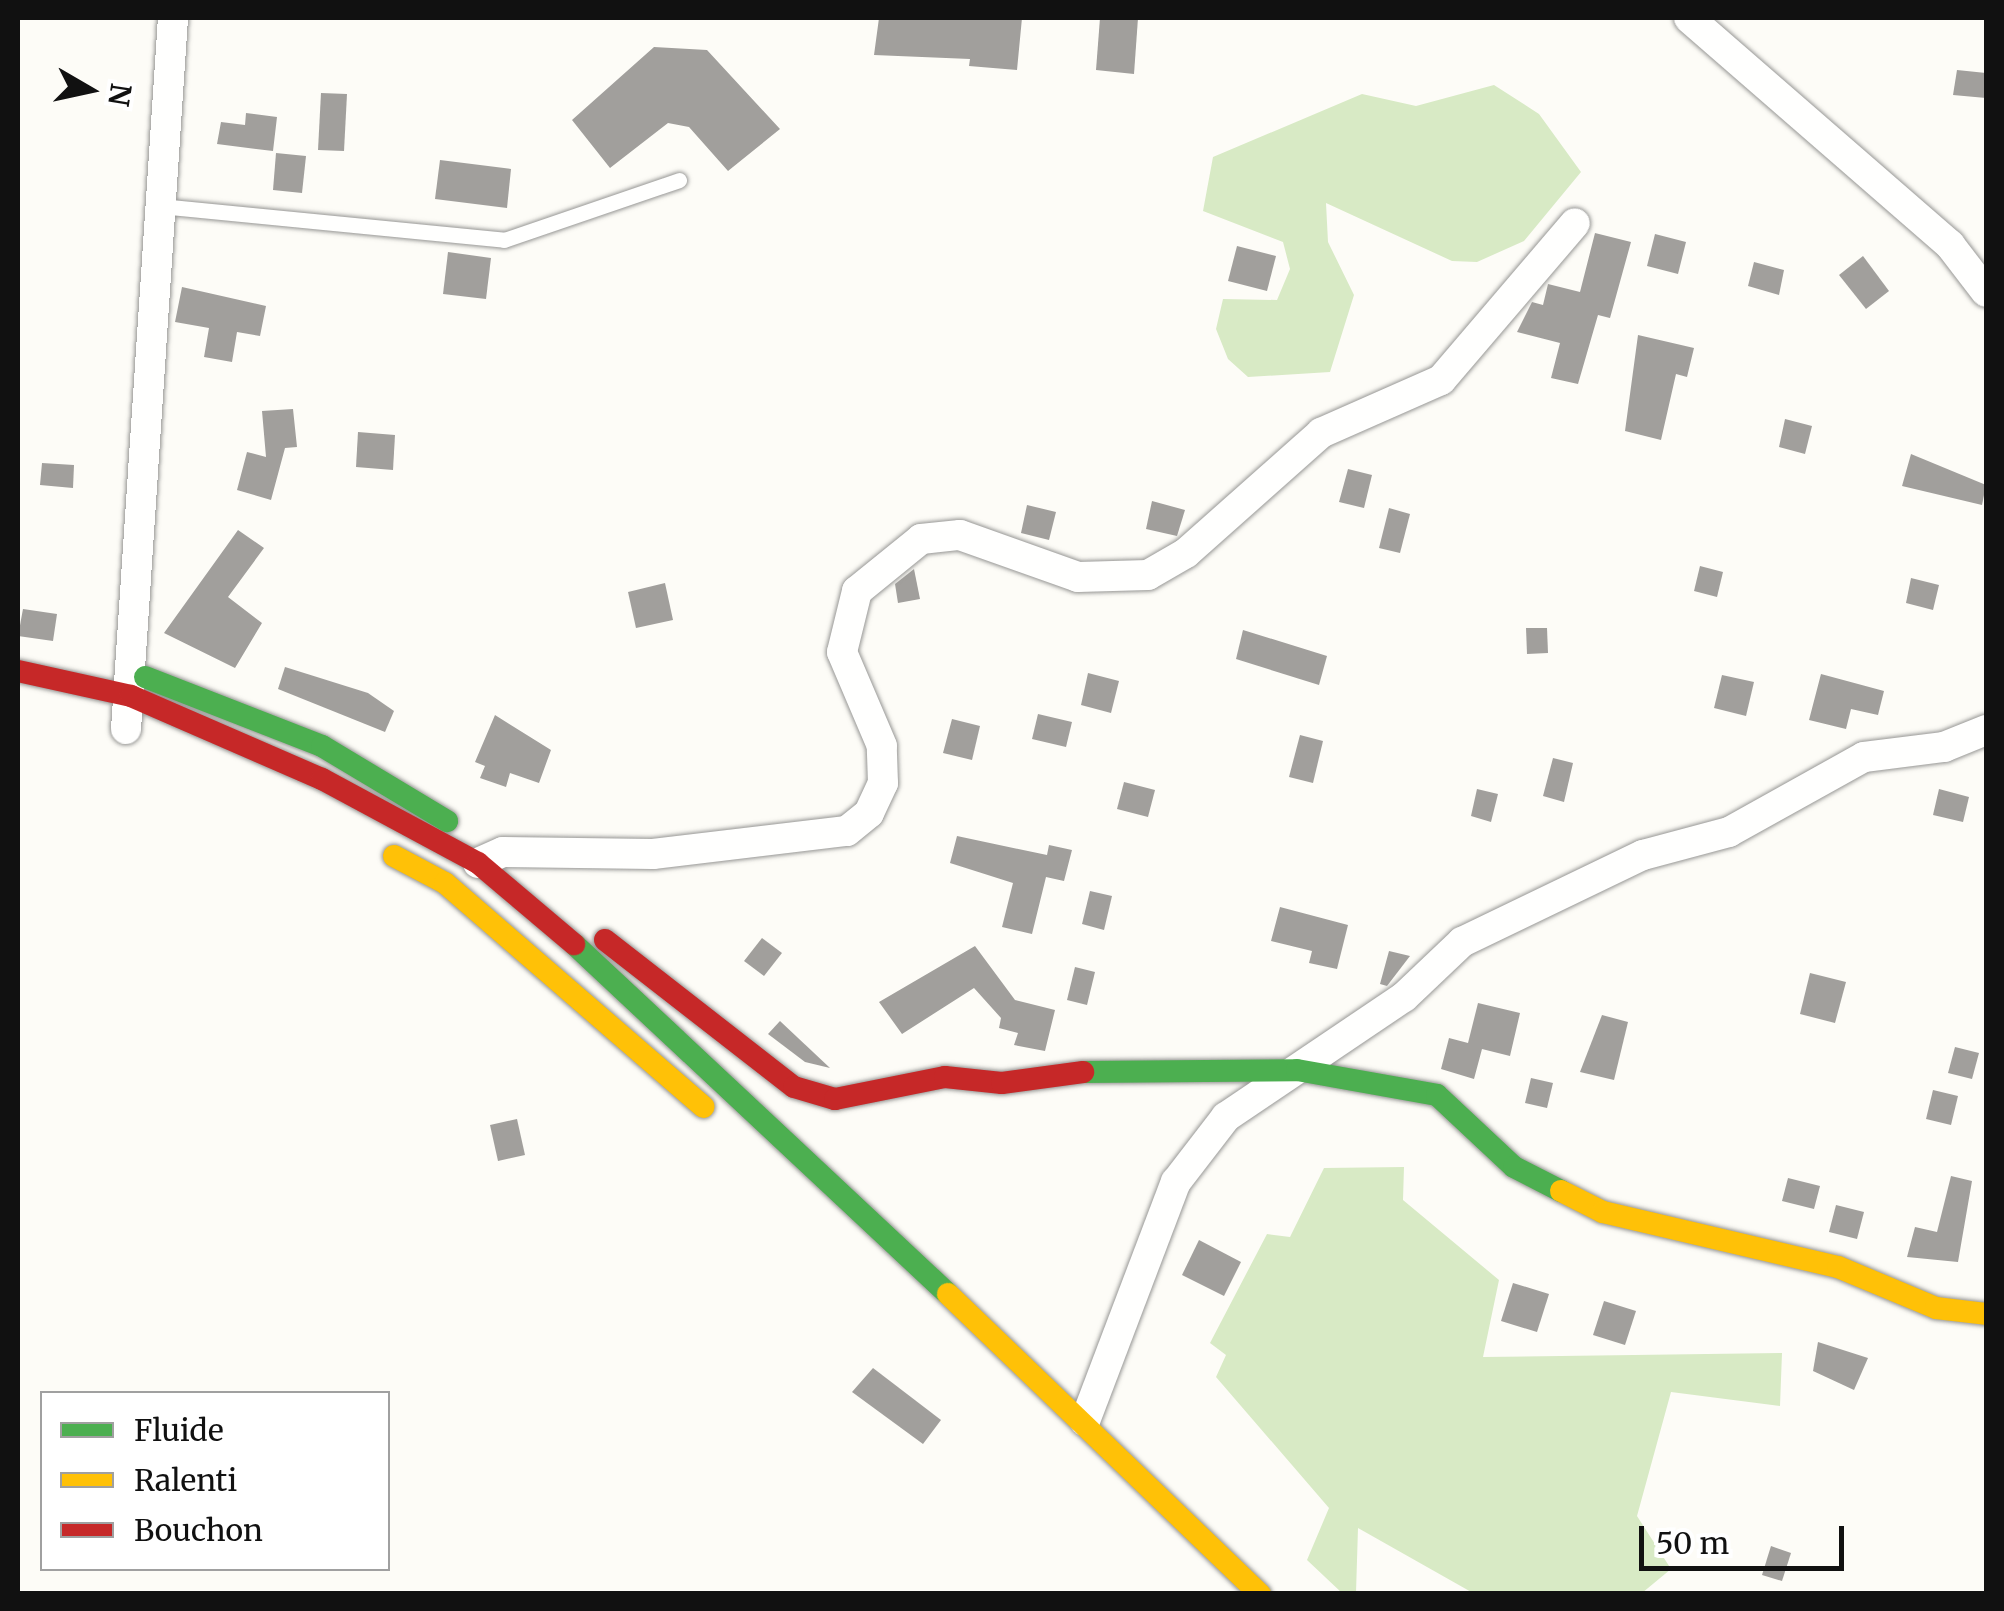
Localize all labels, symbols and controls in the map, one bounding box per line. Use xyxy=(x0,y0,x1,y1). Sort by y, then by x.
north arrow xyxy=(40,40,140,140)
text: N xyxy=(100,81,139,108)
legend xyxy=(40,1391,390,1571)
text: Fluide xyxy=(134,1411,224,1449)
text: Ralenti xyxy=(134,1461,237,1499)
scale bar xyxy=(1644,1506,1849,1568)
text: Bouchon xyxy=(134,1511,263,1549)
text: 50 m xyxy=(1656,1524,1729,1562)

